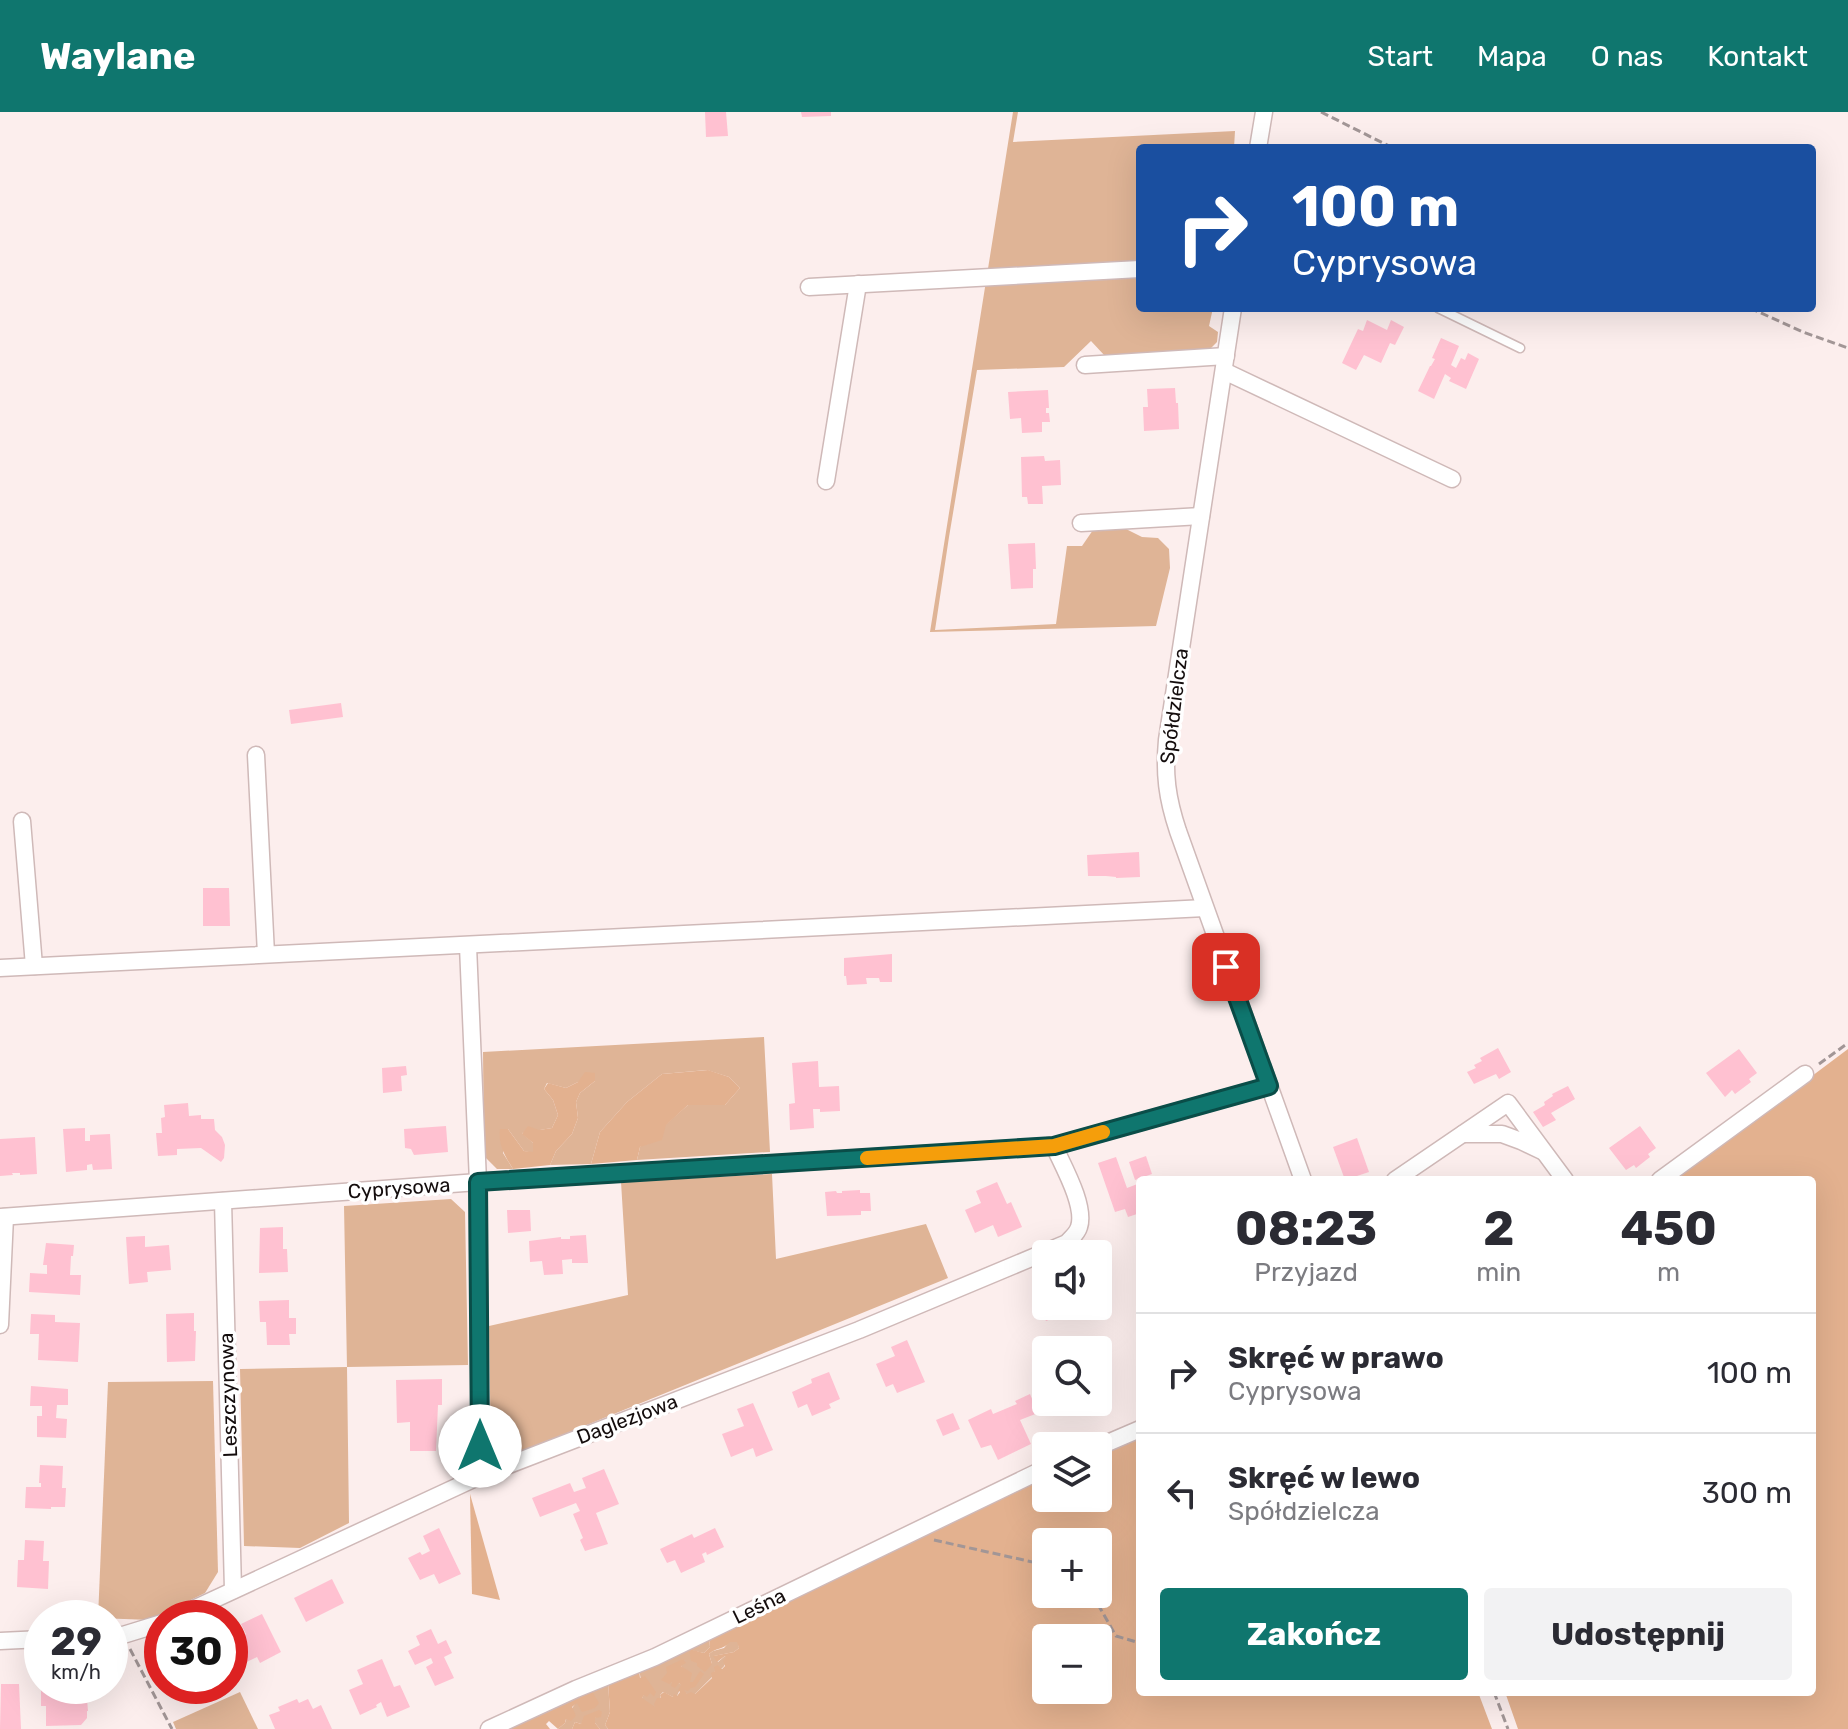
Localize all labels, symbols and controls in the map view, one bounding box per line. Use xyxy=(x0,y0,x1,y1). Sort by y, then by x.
text: Waylane xyxy=(40,33,196,79)
text: Start xyxy=(1368,40,1433,73)
text: Mapa xyxy=(1477,40,1547,73)
text: O nas xyxy=(1591,40,1663,73)
text: Kontakt xyxy=(1707,40,1808,73)
text: 100 m xyxy=(1292,174,1459,240)
icon: right xyxy=(1160,176,1264,280)
text: Cyprysowa xyxy=(1292,241,1477,284)
street label: Spółdzielcza xyxy=(1155,647,1193,765)
pin xyxy=(1192,933,1260,1001)
icon: arrive xyxy=(1204,945,1248,989)
street label: Cyprysowa xyxy=(347,1172,451,1204)
text: 08:23 xyxy=(1235,1200,1377,1257)
text: 2 xyxy=(1483,1200,1514,1257)
text: 450 xyxy=(1620,1200,1717,1257)
map controls xyxy=(1032,1240,1112,1704)
button: sound xyxy=(1032,1240,1112,1320)
text: Przyjazd xyxy=(1254,1257,1358,1288)
text: min xyxy=(1476,1257,1521,1288)
text: m xyxy=(1657,1257,1680,1288)
street label: Leszczynowa xyxy=(214,1332,242,1458)
button: search xyxy=(1032,1336,1112,1416)
text: Skręć w prawo xyxy=(1228,1340,1444,1376)
icon: right xyxy=(1160,1351,1204,1395)
text: 100 m xyxy=(1707,1355,1792,1391)
text: Cyprysowa xyxy=(1228,1376,1362,1407)
street label: Daglezjowa xyxy=(573,1389,681,1449)
position arrow xyxy=(438,1404,522,1488)
button: layers xyxy=(1032,1432,1112,1512)
text: Skręć w lewo xyxy=(1228,1460,1420,1496)
icon: left xyxy=(1160,1471,1204,1515)
text: 300 m xyxy=(1702,1475,1792,1511)
text: Spółdzielcza xyxy=(1228,1496,1380,1527)
button: + xyxy=(1032,1528,1112,1608)
street label: Leśna xyxy=(729,1583,789,1629)
button: Zakończ xyxy=(1160,1588,1468,1680)
button: Udostępnij xyxy=(1484,1588,1792,1680)
speed limit sign: 30 xyxy=(144,1600,248,1704)
text: 29 xyxy=(50,1618,102,1665)
button: − xyxy=(1032,1624,1112,1704)
text: km/h xyxy=(51,1660,101,1684)

